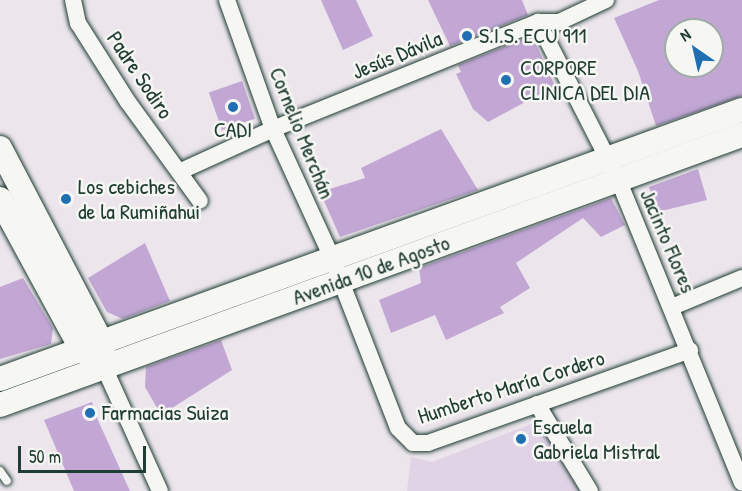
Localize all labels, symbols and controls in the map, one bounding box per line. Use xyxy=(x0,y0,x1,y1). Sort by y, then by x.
north arrow xyxy=(664,18,724,78)
place label: S.I.S. ECU 911 xyxy=(479,23,587,49)
text: N xyxy=(675,23,695,46)
street label: Jesús Dávila xyxy=(348,25,446,85)
street label: Padre Sodiro xyxy=(101,26,179,124)
marker: S.I.S. ECU 911 xyxy=(460,29,474,43)
place label: CORPORE CLINICA DEL DIA xyxy=(520,54,650,106)
street label: Cornelio Merchán xyxy=(264,63,340,203)
marker: CORPORE CLINICA DEL DIA xyxy=(497,71,515,89)
marker: CADI xyxy=(226,100,240,114)
place label: CADI xyxy=(214,117,252,143)
place label: Los cebiches de la Rumiñahui xyxy=(78,173,200,224)
street label: Jacinto Flores xyxy=(634,185,702,297)
marker: Los cebiches de la Rumiñahui xyxy=(59,192,73,206)
street label: Avenida 10 de Agosto xyxy=(289,229,453,311)
street label: Humberto María Cordero xyxy=(414,344,608,430)
place label: Farmacias Suiza xyxy=(102,400,228,426)
marker: Farmacias Suiza xyxy=(83,406,97,420)
place label: Escuela Gabriela Mistral xyxy=(533,413,660,464)
marker: Escuela Gabriela Mistral xyxy=(514,432,528,446)
scale bar xyxy=(21,434,148,472)
text: 50 m xyxy=(29,444,61,469)

